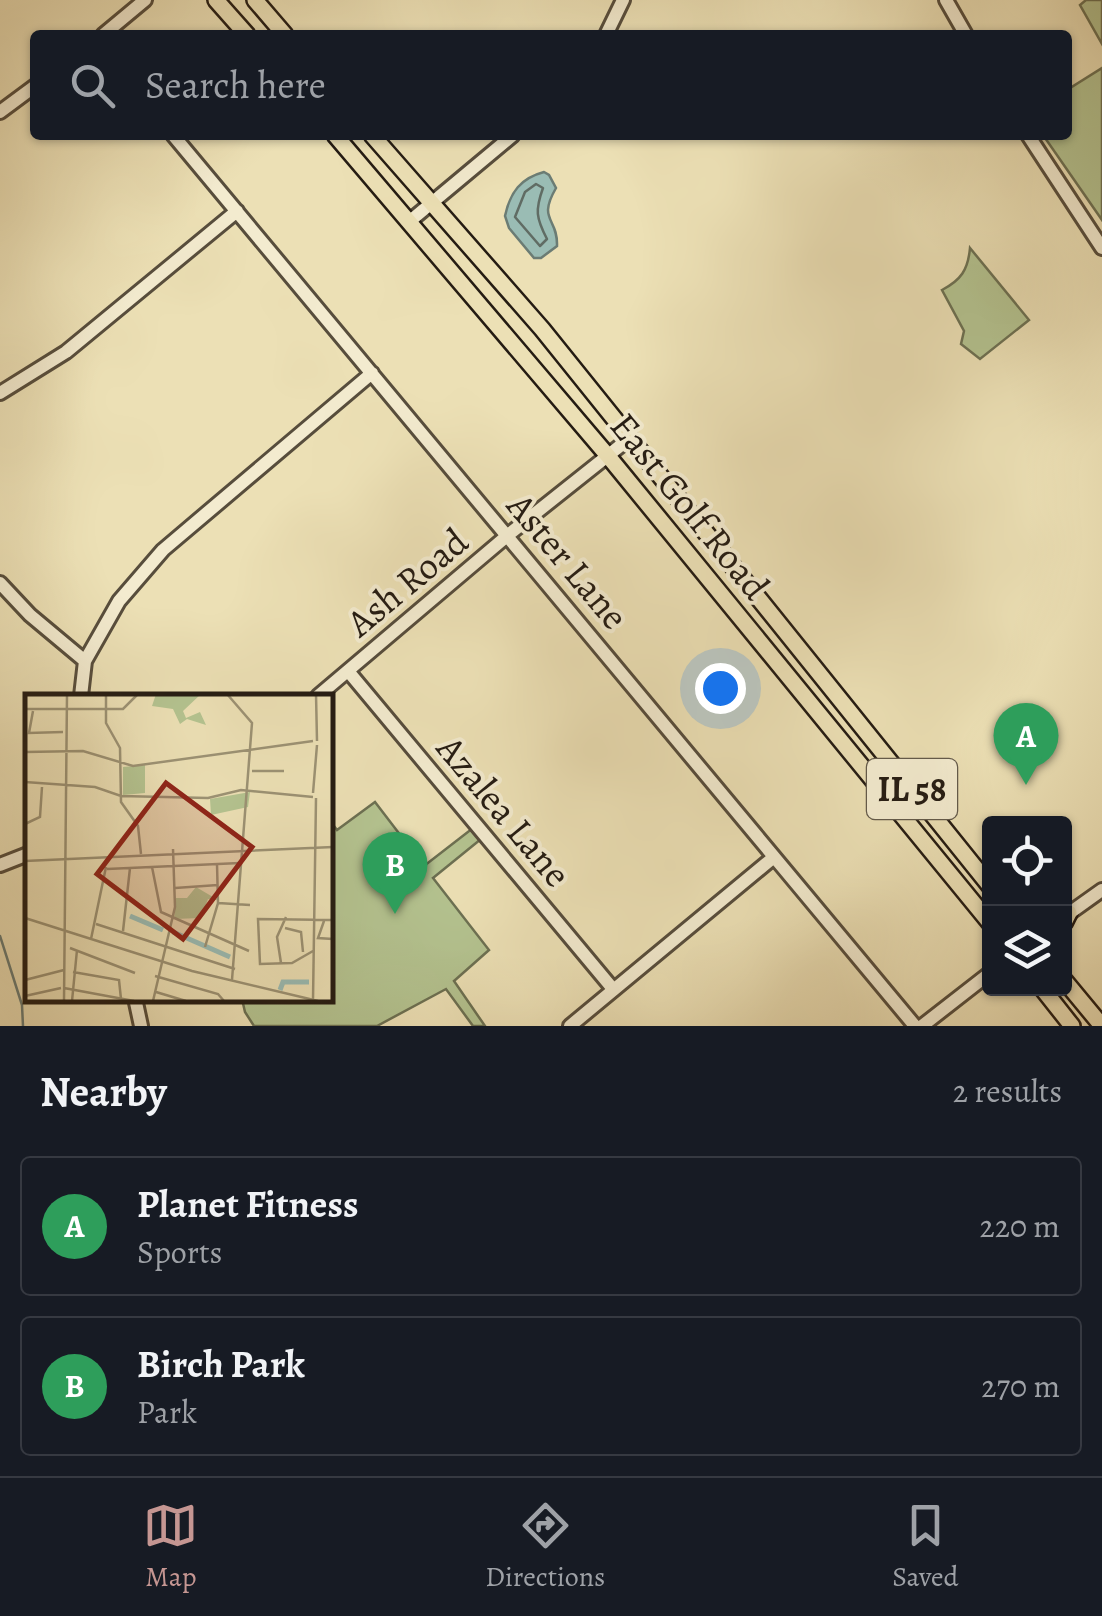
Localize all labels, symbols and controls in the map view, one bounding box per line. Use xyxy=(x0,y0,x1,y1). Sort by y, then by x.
search box xyxy=(30,30,1072,140)
icon: search xyxy=(65,58,120,113)
text: Search here xyxy=(145,59,326,111)
street label: East Golf Road xyxy=(598,402,782,611)
street label: Aster Lane xyxy=(495,481,641,641)
street label: Ash Road xyxy=(334,515,479,649)
your location xyxy=(695,663,746,714)
inset map xyxy=(25,694,332,1001)
pin: A xyxy=(994,702,1058,785)
street label: Azalea Lane xyxy=(424,723,583,898)
road number: IL 58 xyxy=(867,759,957,819)
map controls xyxy=(982,816,1072,996)
button: locate xyxy=(982,816,1072,906)
pin: B xyxy=(362,832,428,914)
button: layers xyxy=(982,906,1072,996)
text: Nearby xyxy=(40,1063,167,1120)
text: 2 results xyxy=(953,1069,1062,1113)
text: Planet Fitness xyxy=(137,1178,358,1230)
text: A xyxy=(64,1204,85,1248)
text: 220 m xyxy=(980,1204,1060,1248)
text: Sports xyxy=(137,1230,222,1274)
text: Birch Park xyxy=(137,1338,305,1390)
text: B xyxy=(64,1364,85,1408)
text: 270 m xyxy=(981,1364,1060,1408)
text: Park xyxy=(137,1390,197,1434)
tab: Map xyxy=(143,1498,198,1596)
tab: Directions xyxy=(485,1498,605,1596)
tab: Saved xyxy=(892,1498,959,1596)

